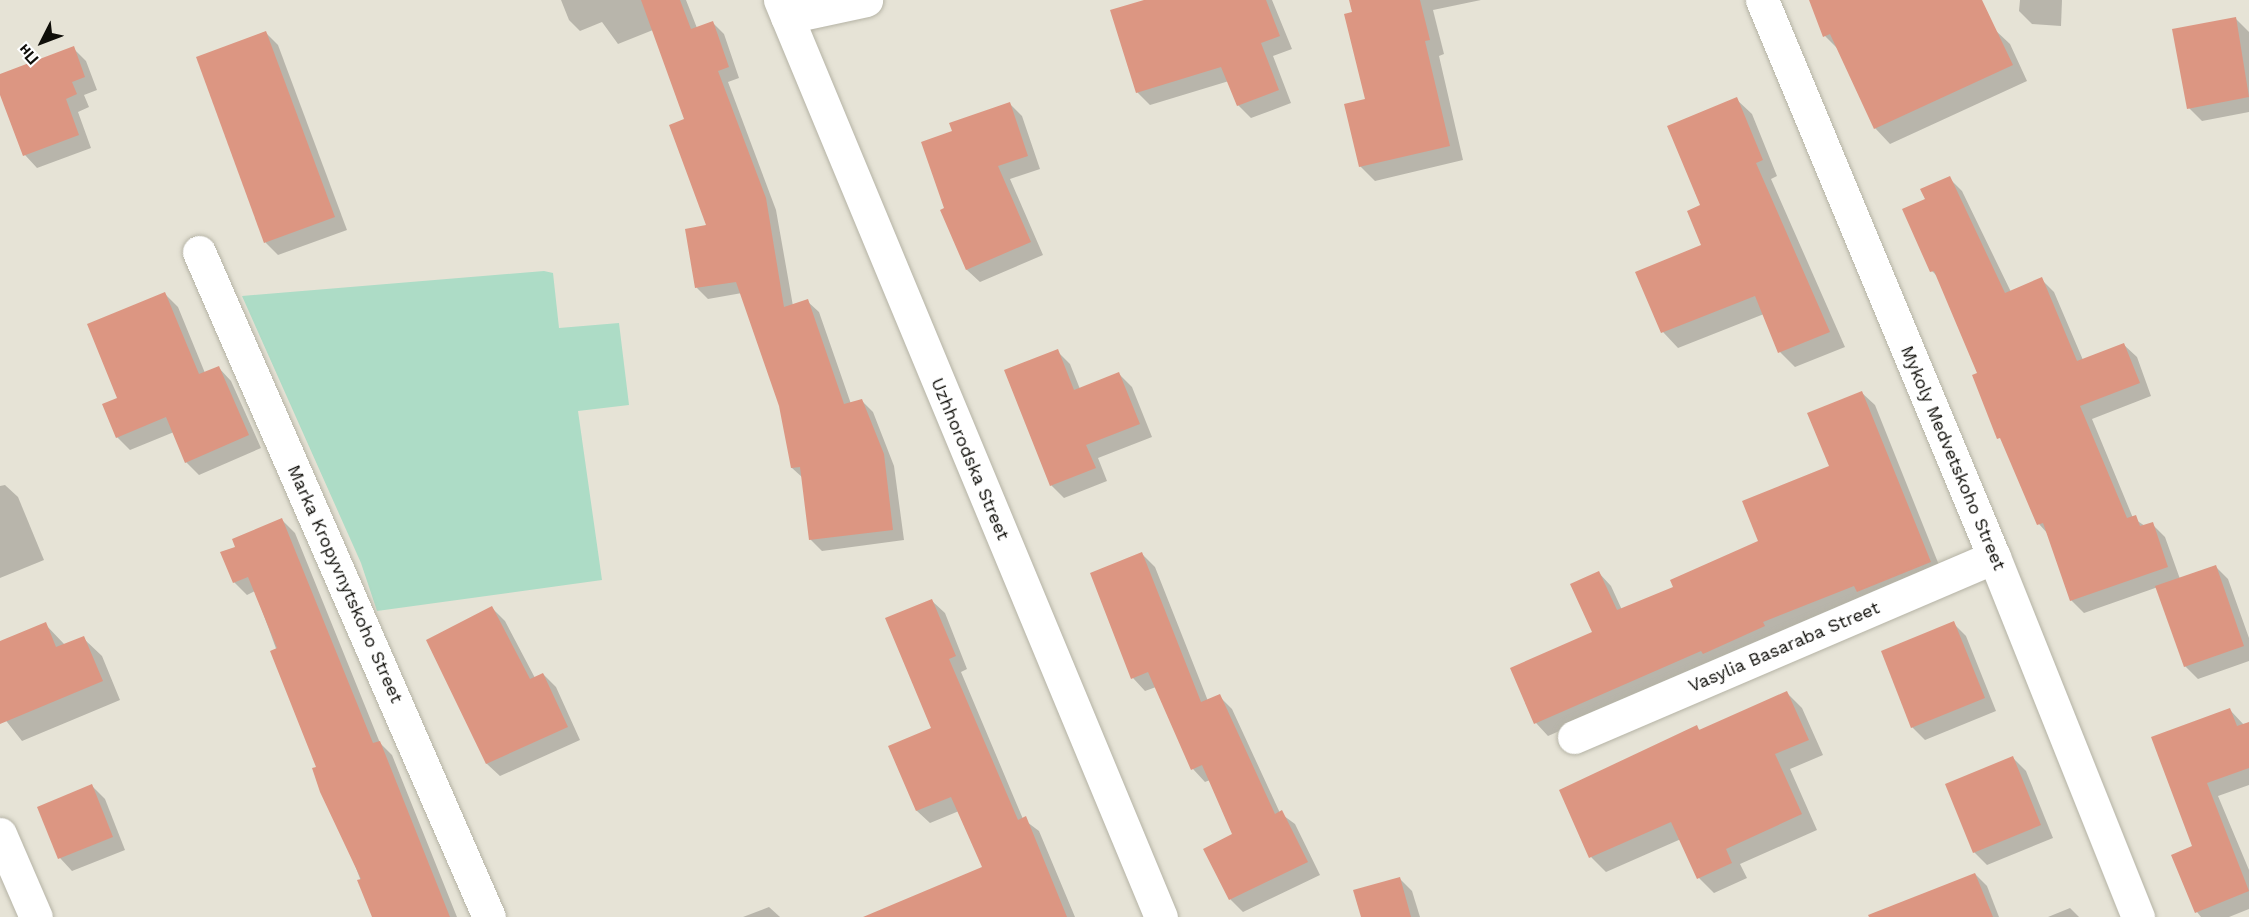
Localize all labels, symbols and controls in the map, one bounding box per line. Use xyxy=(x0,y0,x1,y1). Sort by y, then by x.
north arrow xyxy=(12,12,72,72)
text: Пн xyxy=(14,40,42,69)
street label: Mykoly Medvetskoho Street xyxy=(1896,342,2010,574)
street label: Uzhhorodska Street xyxy=(926,374,1014,544)
street label: Marka Kropyvnytskoho Street xyxy=(283,461,407,707)
street label: Vasylia Basaraba Street xyxy=(1685,597,1883,697)

